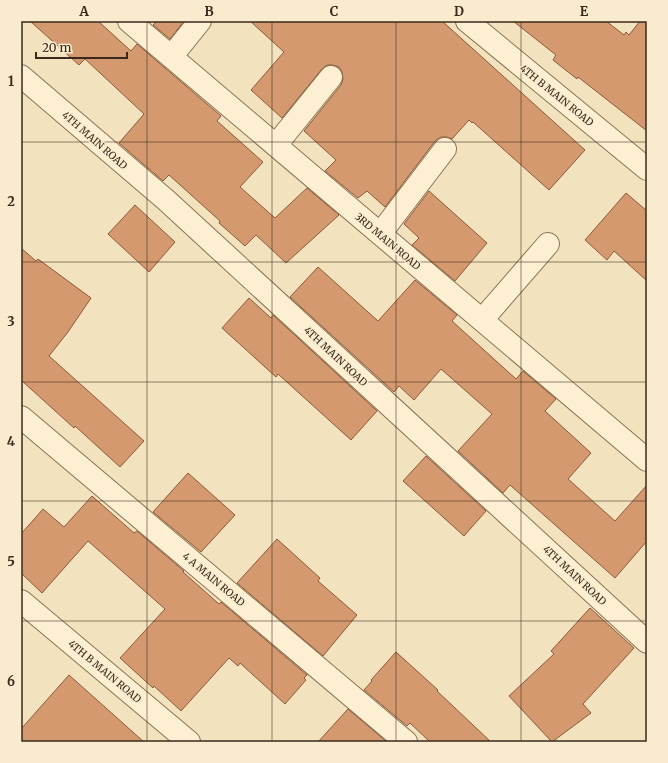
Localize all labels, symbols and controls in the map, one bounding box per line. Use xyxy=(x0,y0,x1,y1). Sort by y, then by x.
text: A xyxy=(78,3,89,20)
text: B xyxy=(204,3,214,20)
text: C xyxy=(330,3,339,20)
text: D xyxy=(454,3,464,20)
text: E xyxy=(580,3,589,20)
scale bar xyxy=(36,34,127,60)
text: 20 m xyxy=(42,40,71,55)
street label: 4TH B MAIN ROAD xyxy=(517,62,597,129)
text: 1 xyxy=(8,73,14,90)
street label: 4TH MAIN ROAD xyxy=(59,109,130,173)
text: 2 xyxy=(7,193,15,210)
street label: 3RD MAIN ROAD xyxy=(352,210,424,273)
text: 3 xyxy=(7,313,15,330)
street label: 4TH MAIN ROAD xyxy=(301,324,371,389)
text: 4 xyxy=(7,433,16,450)
street label: 4TH MAIN ROAD xyxy=(540,543,610,608)
street label: 4 A MAIN ROAD xyxy=(180,550,248,610)
text: 5 xyxy=(7,553,15,570)
street label: 4TH B MAIN ROAD xyxy=(66,637,144,706)
text: 6 xyxy=(7,673,15,690)

